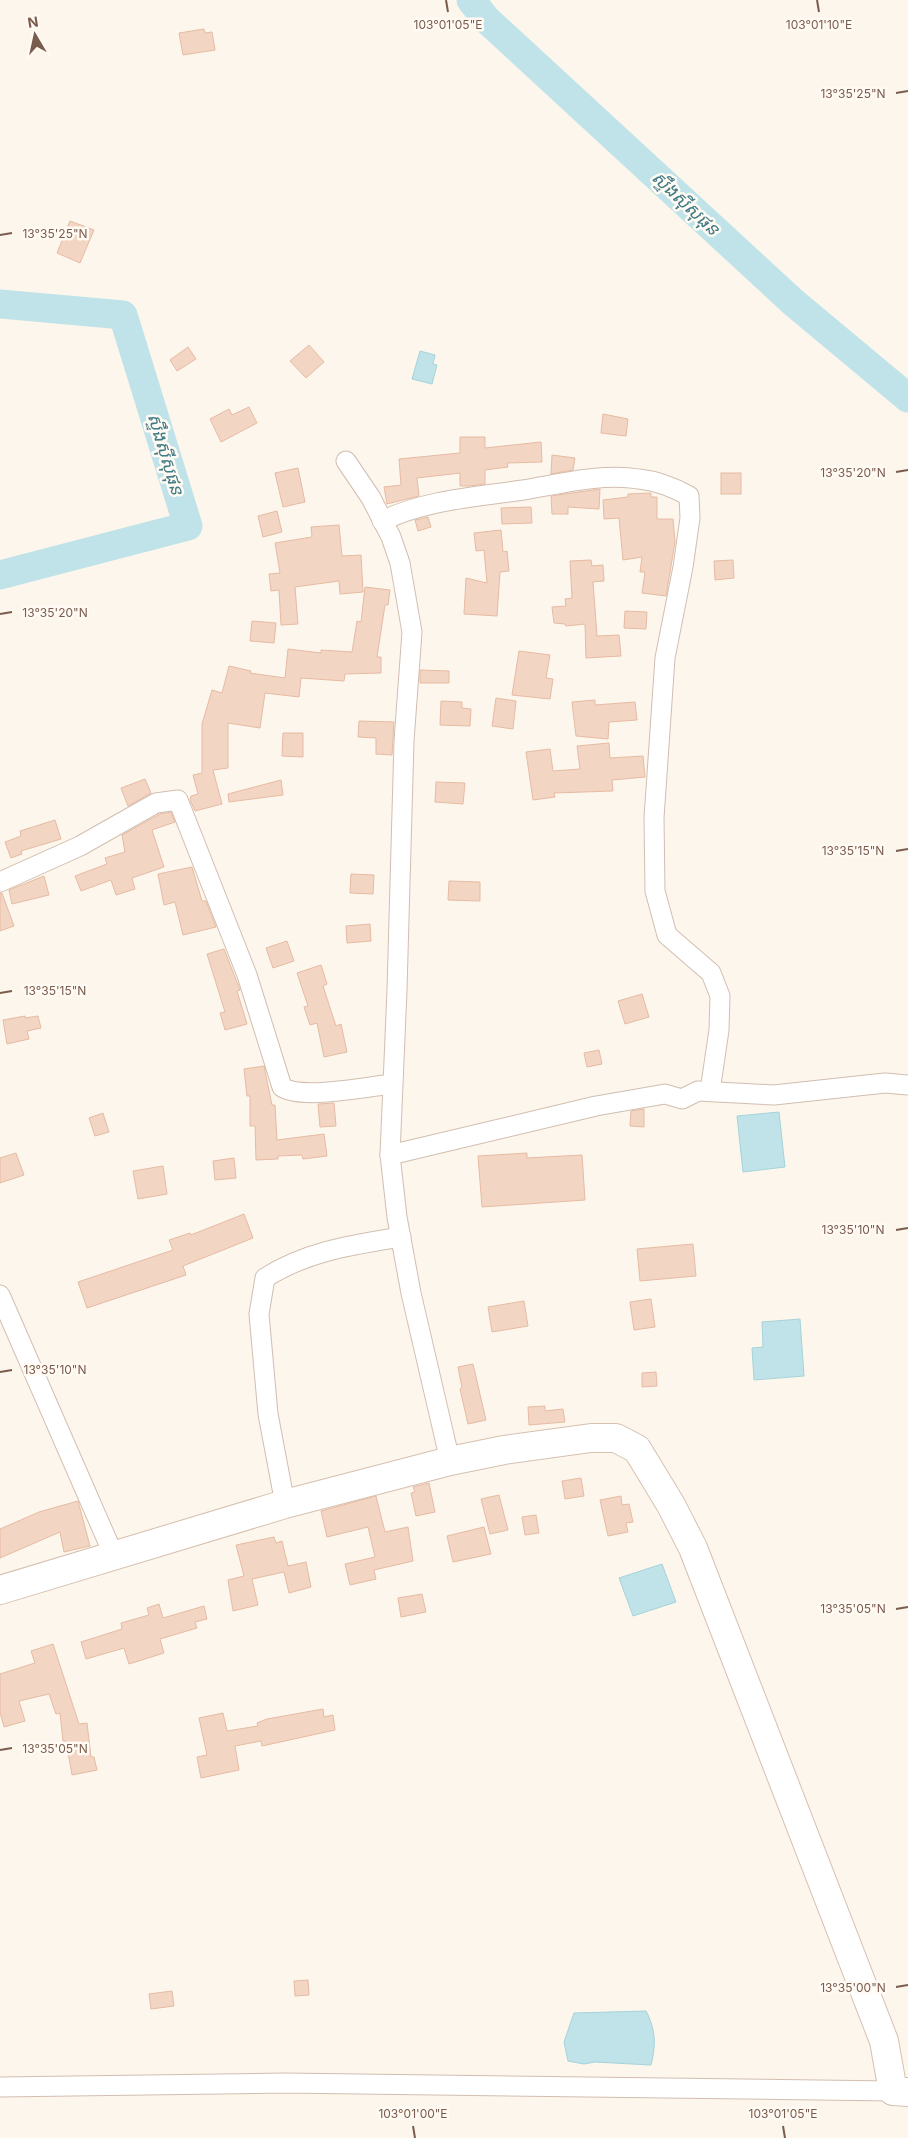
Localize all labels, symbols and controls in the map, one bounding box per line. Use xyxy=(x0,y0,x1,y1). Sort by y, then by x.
north arrow xyxy=(10,10,60,60)
text: N xyxy=(26,12,39,31)
text: 103°01'05"E xyxy=(414,17,482,32)
text: 103°01'10"E xyxy=(786,17,852,32)
text: 13°35'25"N xyxy=(820,86,886,101)
water label: ស្ទឹងស៊ីសុផុន xyxy=(647,167,724,241)
text: 13°35'25"N xyxy=(22,226,88,241)
water label: ស្ទឹងស៊ីសុផុន xyxy=(142,411,189,498)
text: 13°35'20"N xyxy=(820,465,886,480)
text: 13°35'20"N xyxy=(22,605,88,620)
text: 13°35'15"N xyxy=(822,843,884,858)
text: 13°35'15"N xyxy=(24,983,86,998)
text: 13°35'10"N xyxy=(822,1222,884,1237)
text: 13°35'10"N xyxy=(24,1362,86,1377)
text: 13°35'05"N xyxy=(820,1601,886,1616)
text: 13°35'05"N xyxy=(22,1741,88,1756)
text: 13°35'00"N xyxy=(820,1980,886,1995)
text: 103°01'00"E xyxy=(378,2106,448,2121)
text: 103°01'05"E xyxy=(749,2106,817,2121)

